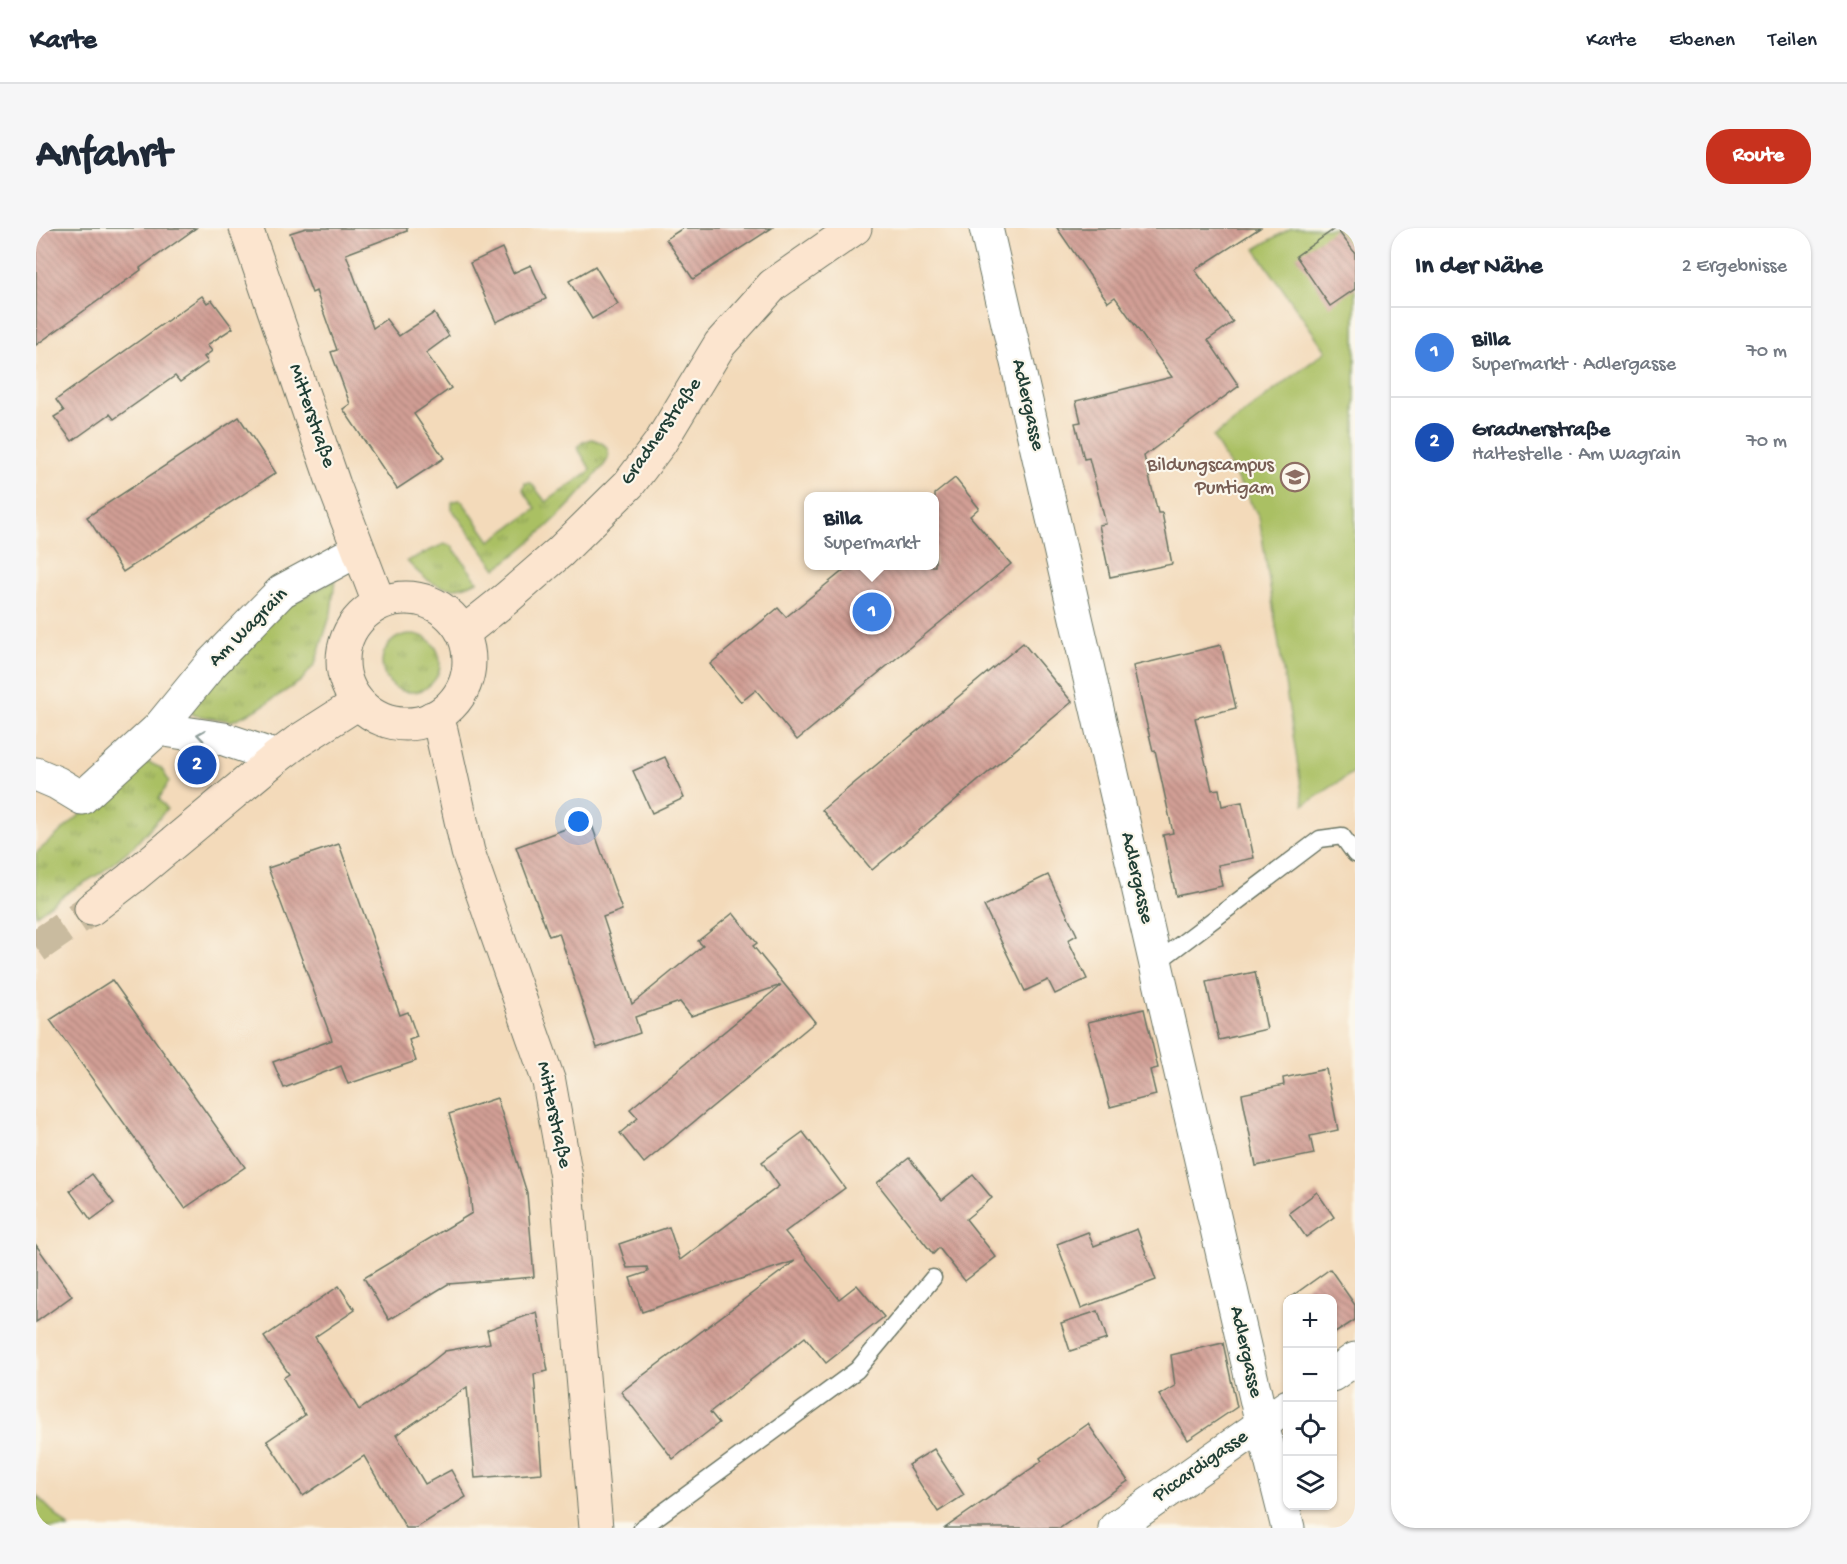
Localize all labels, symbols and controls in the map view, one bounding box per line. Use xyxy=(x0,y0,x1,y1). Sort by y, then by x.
text: Karte xyxy=(30,25,97,58)
text: Karte xyxy=(1586,29,1636,54)
text: Ebenen xyxy=(1669,29,1735,54)
text: Teilen xyxy=(1768,29,1817,54)
button: Route xyxy=(1706,129,1811,184)
text: Anfahrt xyxy=(36,132,171,181)
text: In der Nähe xyxy=(1415,252,1543,283)
text: 2 Ergebnisse xyxy=(1682,256,1787,279)
text: Billa xyxy=(1472,328,1510,354)
text: 1 xyxy=(1430,341,1439,364)
text: 70 m xyxy=(1746,341,1787,364)
text: Supermarkt · Adlergasse xyxy=(1472,354,1676,377)
street label: Adlergasse xyxy=(1005,357,1049,453)
street label: Mitterstraße xyxy=(283,361,340,472)
street label: Gradnerstraße xyxy=(617,373,708,490)
text: Gradnerstraße xyxy=(1472,418,1610,444)
text: 2 xyxy=(1430,431,1439,454)
text: 70 m xyxy=(1746,431,1787,454)
text: Haltestelle · Am Wagrain xyxy=(1472,444,1680,467)
place label: Bildungscampus Puntigam xyxy=(1146,455,1275,501)
school or university icon: Bildungscampus Puntigam xyxy=(1279,461,1311,493)
popup xyxy=(804,492,939,570)
text: Billa xyxy=(824,507,862,533)
text: Supermarkt xyxy=(824,533,919,556)
street label: Am Wagrain xyxy=(205,583,294,672)
pin: 1 xyxy=(852,590,892,634)
one-way arrow xyxy=(196,730,205,742)
pin: 2 xyxy=(178,742,216,788)
your location xyxy=(564,807,593,836)
street label: Adlergasse xyxy=(1114,830,1158,926)
street label: Mitterstraße xyxy=(531,1060,576,1171)
map controls xyxy=(1283,1294,1337,1510)
button: + xyxy=(1283,1294,1337,1348)
street label: Adlergasse xyxy=(1223,1304,1267,1400)
button: − xyxy=(1283,1348,1337,1402)
button: locate xyxy=(1283,1402,1337,1456)
street label: Piccardigasse xyxy=(1148,1425,1254,1509)
button: layers xyxy=(1283,1456,1337,1510)

